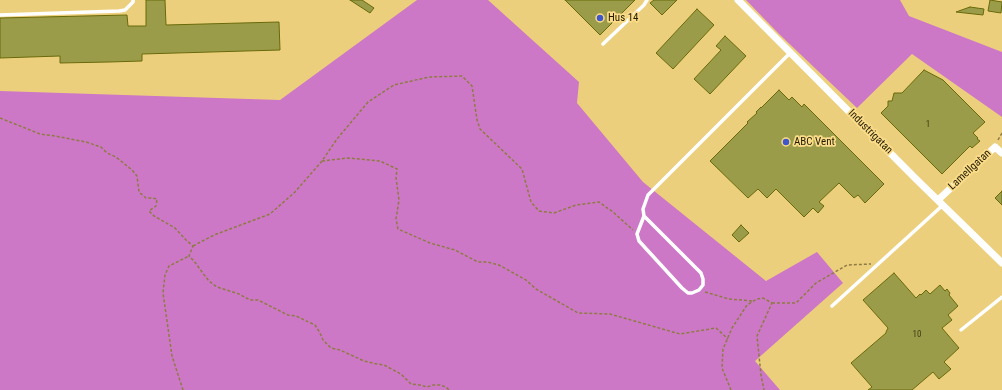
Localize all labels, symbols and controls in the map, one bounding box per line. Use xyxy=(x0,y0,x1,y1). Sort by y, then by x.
place label: Hus 14 xyxy=(608,11,639,25)
marker: Hus 14 xyxy=(595,13,605,23)
street label: Industrigatan xyxy=(845,107,895,157)
house number: 1 xyxy=(926,120,930,130)
place label: ABC Vent xyxy=(794,135,835,149)
marker: ABC Vent xyxy=(781,137,791,147)
street label: Lamellgatan xyxy=(946,147,994,193)
house number: 10 xyxy=(913,330,921,340)

